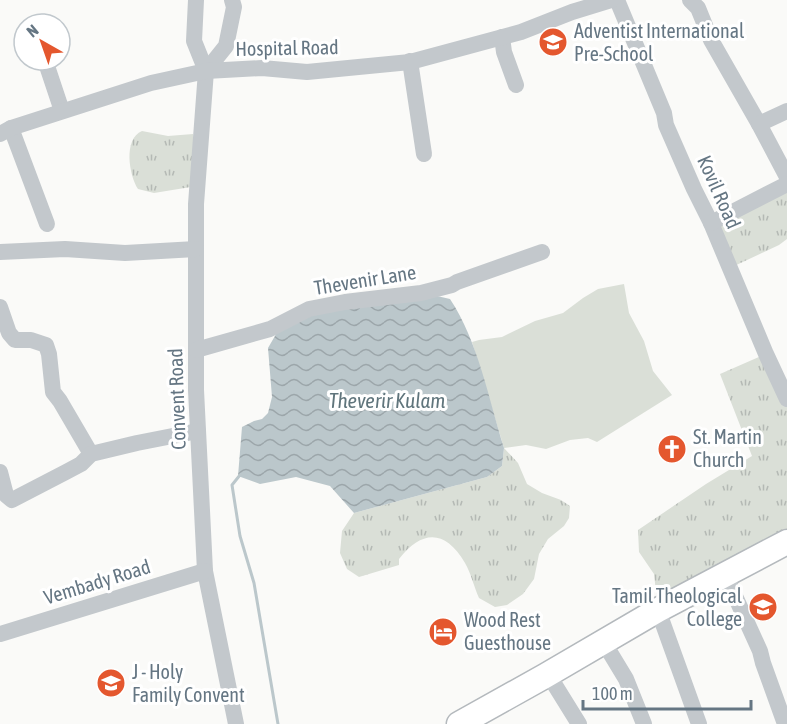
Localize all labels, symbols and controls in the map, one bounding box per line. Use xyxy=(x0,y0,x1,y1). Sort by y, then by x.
north arrow xyxy=(12,12,72,72)
place label: Adventist International Pre-School xyxy=(574,19,745,65)
text: N xyxy=(23,21,42,40)
school or university icon: Adventist International Pre-School xyxy=(537,26,569,58)
street label: Hospital Road xyxy=(235,35,339,60)
street label: Kovil Road xyxy=(693,152,746,232)
street label: Thevenir Lane xyxy=(312,260,418,299)
street label: Convent Road xyxy=(163,348,190,450)
water label: Theverir Kulam xyxy=(329,388,445,412)
place label: St. Martin Church xyxy=(693,425,762,471)
church icon: St. Martin Church xyxy=(656,433,688,465)
street label: Vembady Road xyxy=(41,554,153,609)
place label: Tamil Theological College xyxy=(612,584,743,630)
school or university icon: Tamil Theological College xyxy=(747,591,779,623)
place label: Wood Rest Guesthouse xyxy=(464,608,551,654)
hotel icon: Wood Rest Guesthouse xyxy=(427,616,459,648)
place label: J - Holy Family Convent xyxy=(132,660,245,706)
school or university icon: J - Holy Family Convent xyxy=(95,667,127,699)
scale bar xyxy=(583,673,751,711)
text: 100 m xyxy=(592,683,633,704)

